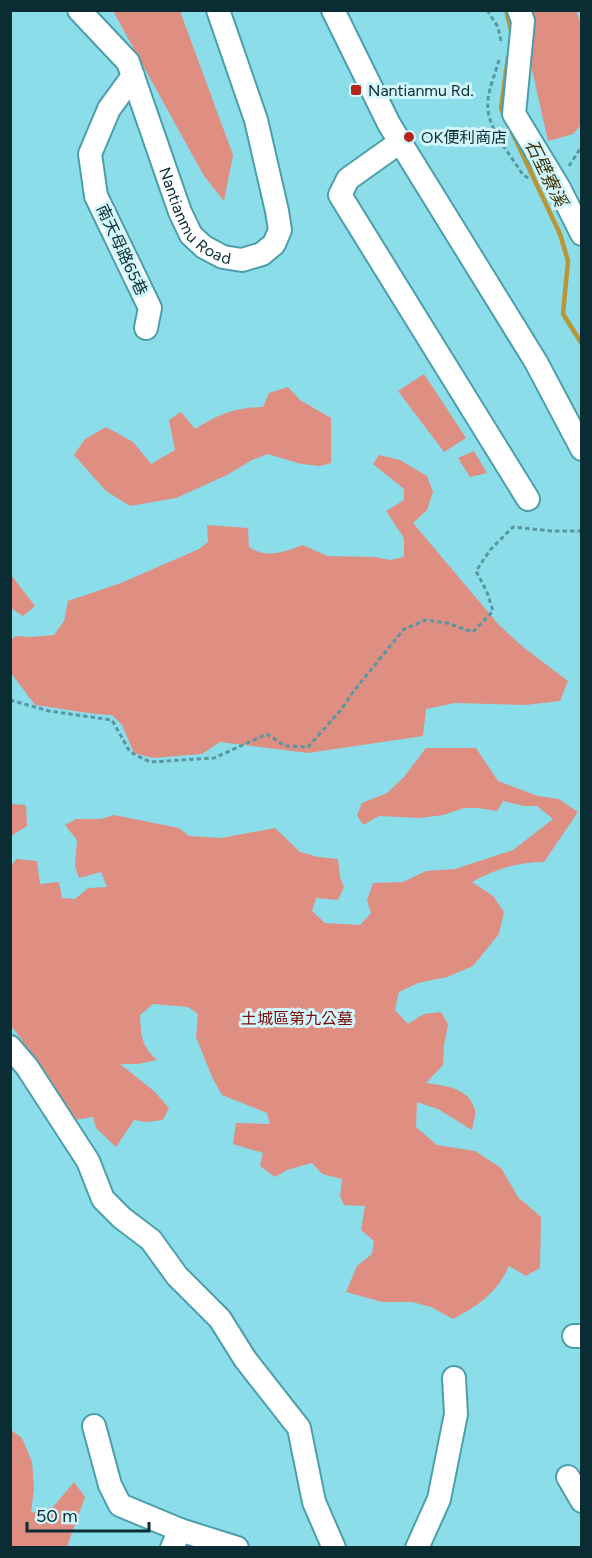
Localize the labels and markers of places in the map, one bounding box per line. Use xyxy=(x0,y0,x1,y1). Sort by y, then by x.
place label: Nantianmu Rd. xyxy=(368,81,474,100)
marker: Nantianmu Rd. xyxy=(349,83,363,97)
place label: OK便利商店 xyxy=(421,128,507,147)
marker: OK便利商店 xyxy=(402,130,416,144)

